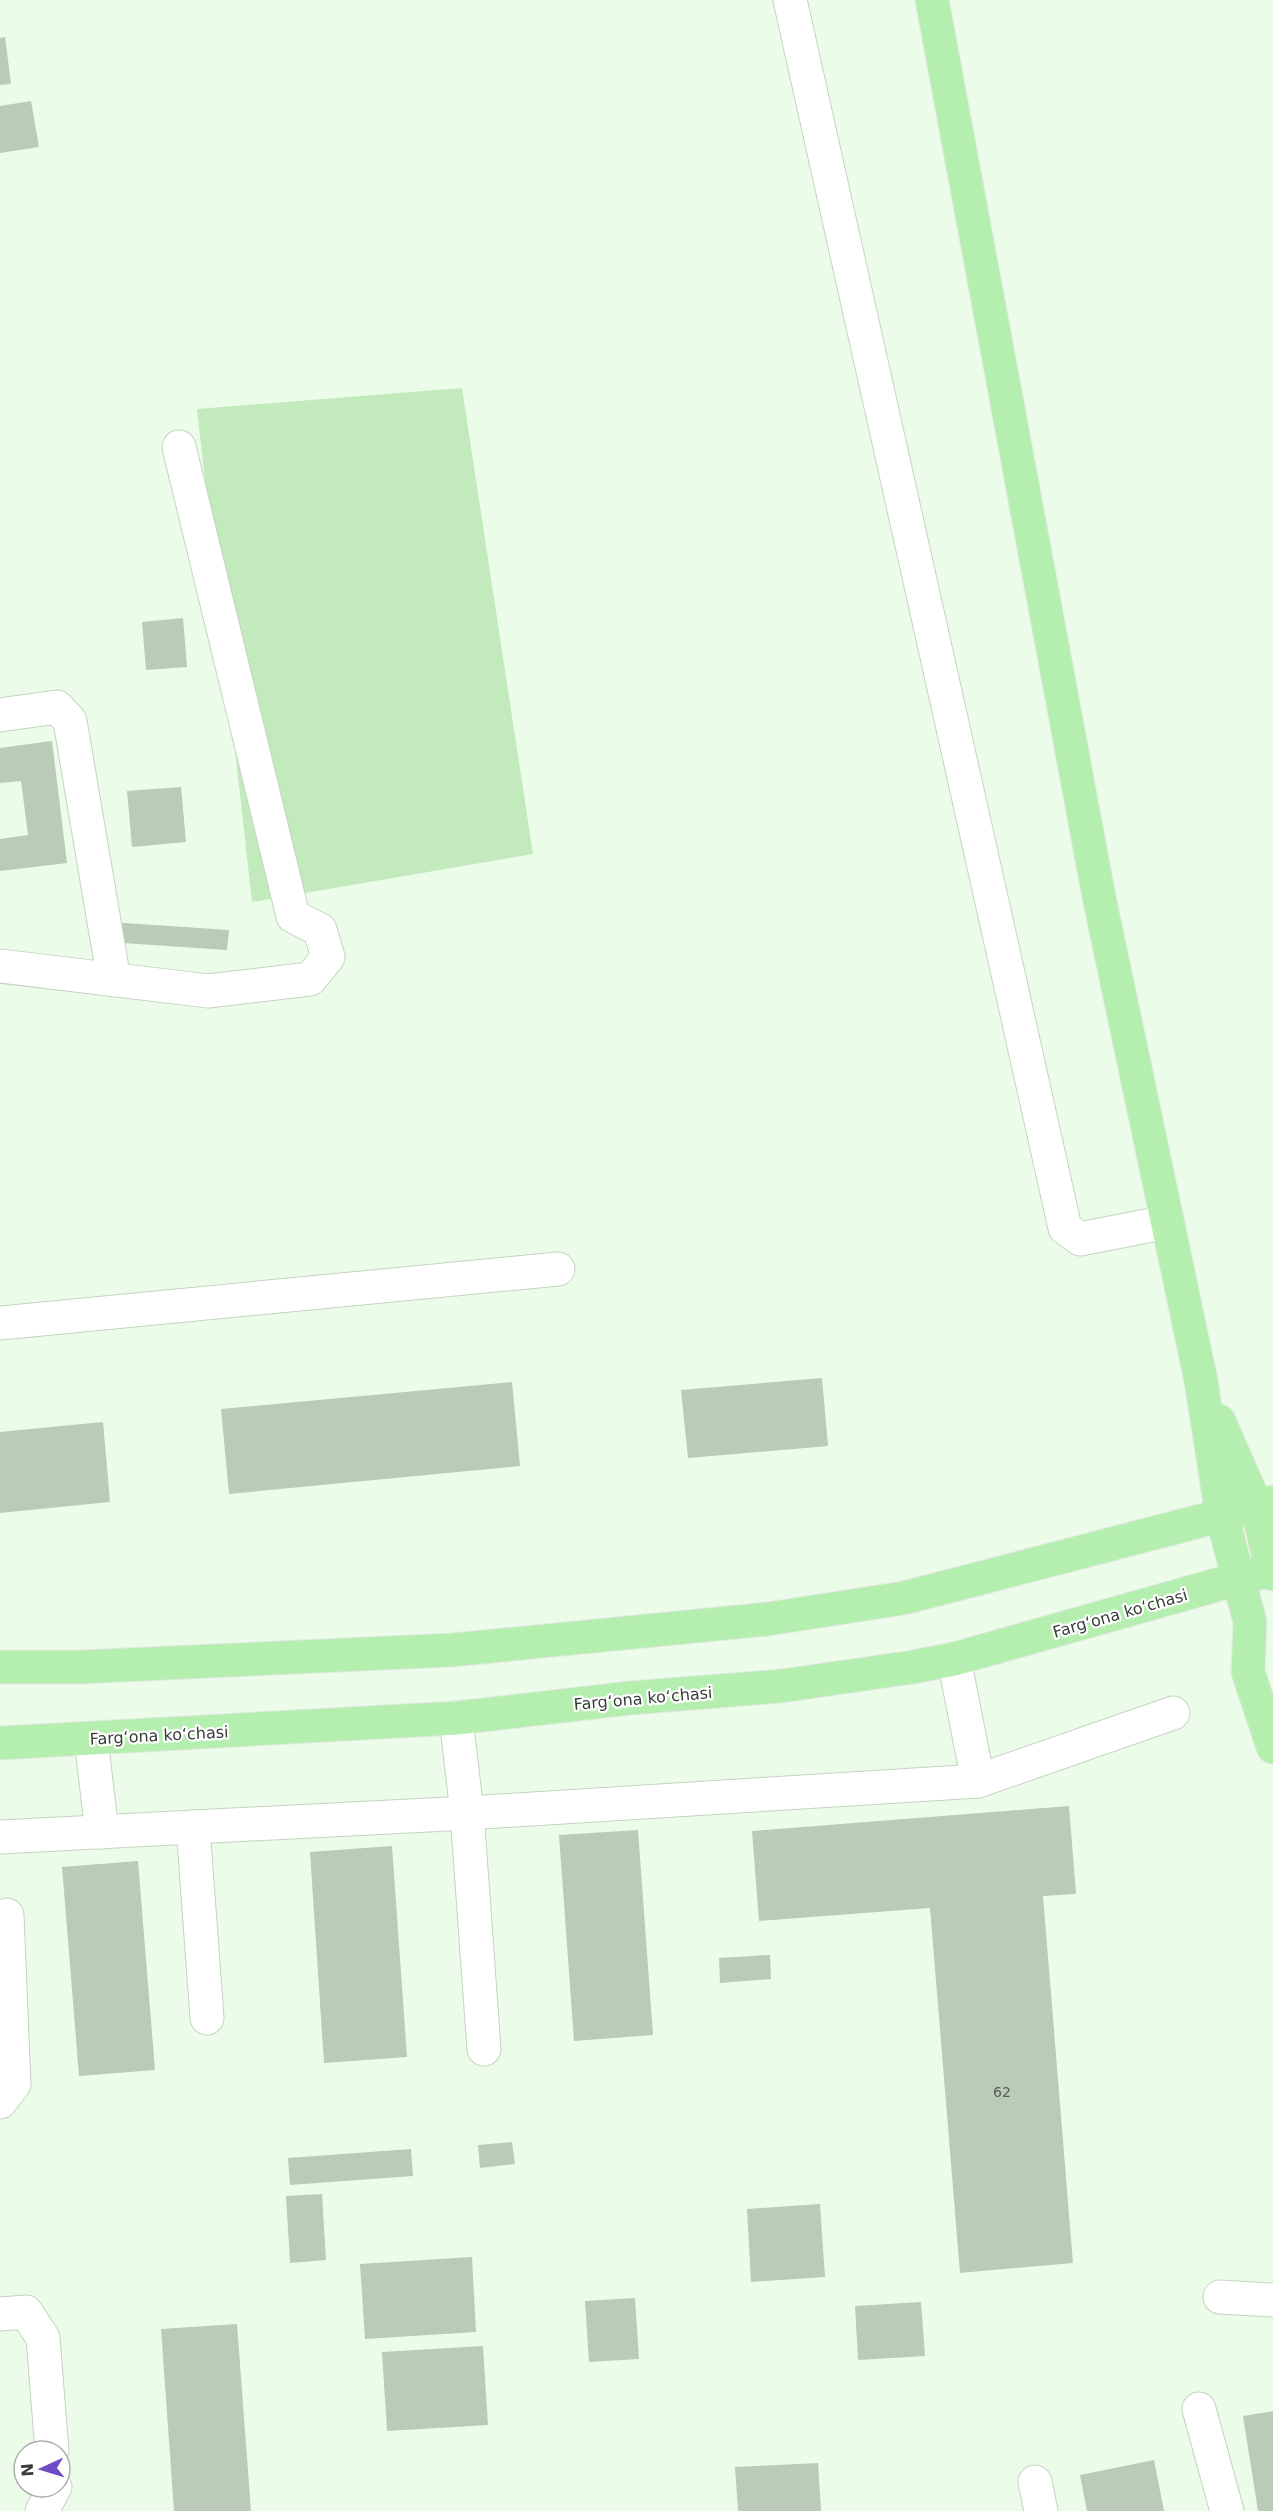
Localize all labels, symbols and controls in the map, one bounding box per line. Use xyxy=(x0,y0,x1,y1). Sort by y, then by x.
street label: Fargʻona koʻchasi xyxy=(1051,1585,1190,1642)
street label: Fargʻona koʻchasi xyxy=(573,1683,713,1714)
street label: Fargʻona koʻchasi xyxy=(89,1722,229,1749)
house number: 62 xyxy=(993,2084,1011,2100)
north arrow xyxy=(12,2439,72,2499)
text: N xyxy=(18,2463,37,2477)

